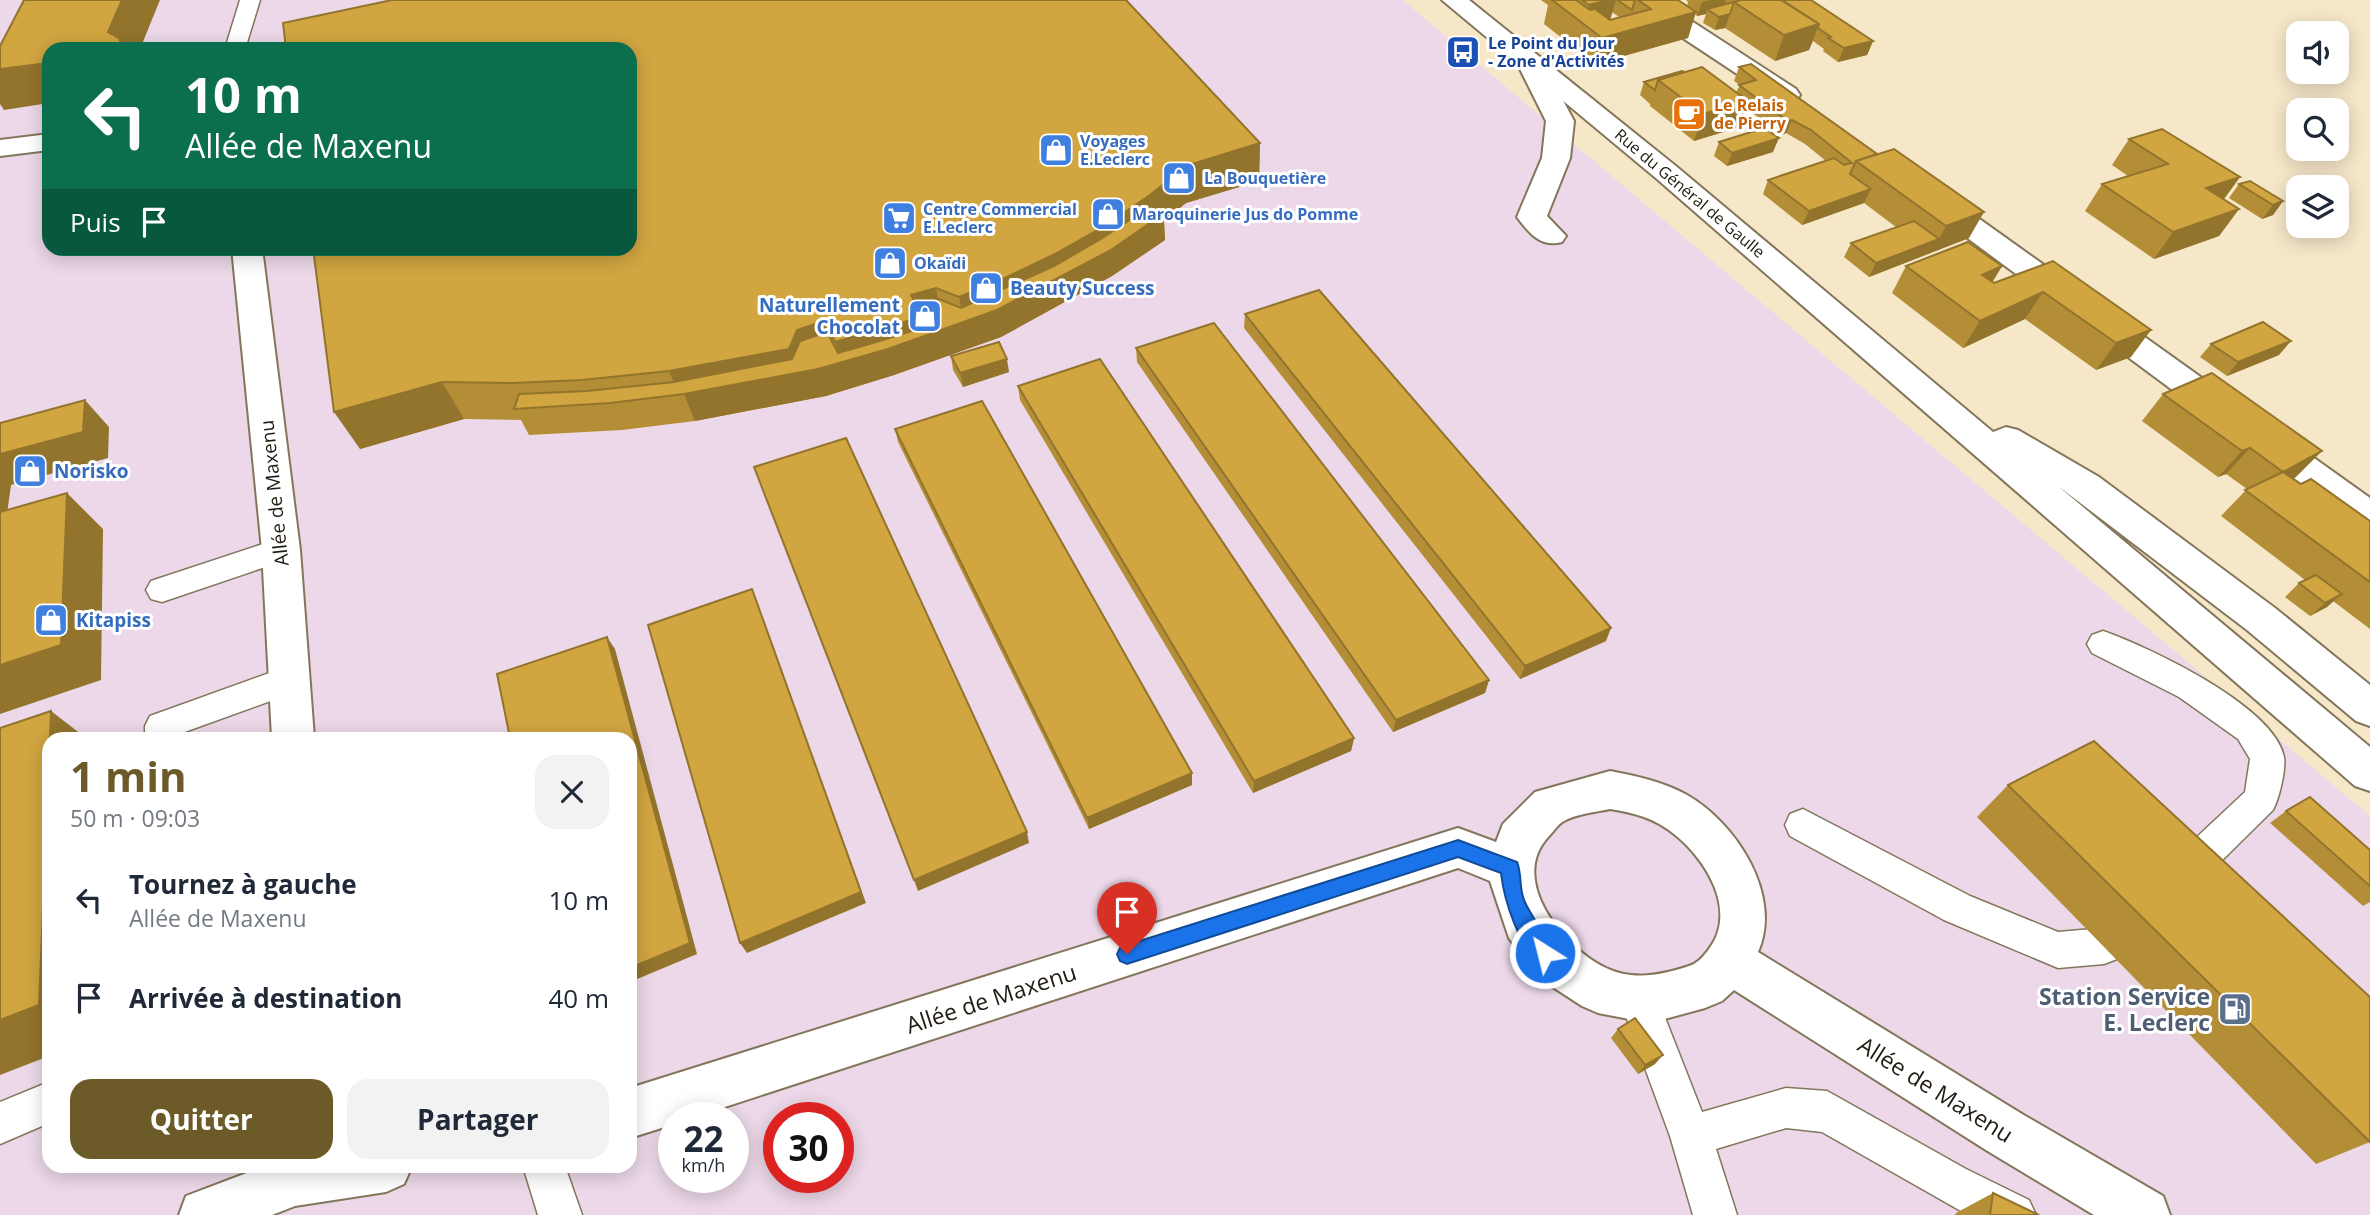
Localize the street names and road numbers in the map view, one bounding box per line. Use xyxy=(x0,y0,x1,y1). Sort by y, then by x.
street label: Rue du Général de Gaulle xyxy=(1610,124,1770,262)
street label: Allée de Maxenu xyxy=(253,419,295,567)
street label: Allée de Maxenu xyxy=(902,955,1080,1041)
street label: Allée de Maxenu xyxy=(1852,1028,2020,1150)

